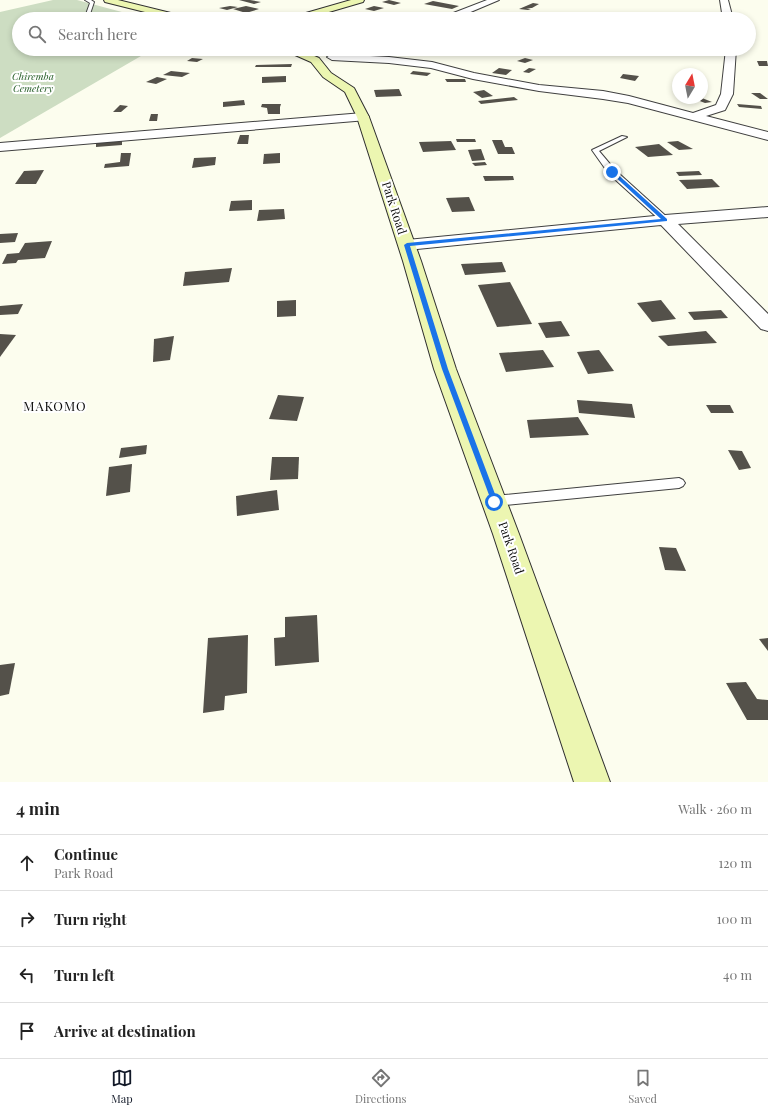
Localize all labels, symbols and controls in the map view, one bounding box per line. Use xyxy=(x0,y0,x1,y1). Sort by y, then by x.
search box xyxy=(12,12,756,56)
icon: search xyxy=(26,23,48,45)
text: Search here xyxy=(58,24,137,44)
north arrow xyxy=(672,68,708,104)
park label: Chiremba Cemetery xyxy=(12,69,54,95)
route end xyxy=(603,163,621,181)
street label: Park Road xyxy=(379,179,411,236)
district label: MAKOMO xyxy=(23,397,87,414)
route start xyxy=(485,493,503,511)
street label: Park Road xyxy=(495,519,528,576)
text: 4 min xyxy=(16,797,60,819)
text: Walk · 260 m xyxy=(678,800,752,817)
text: Continue xyxy=(54,844,118,864)
icon: ahead xyxy=(16,852,38,874)
text: 120 m xyxy=(718,854,752,871)
text: Park Road xyxy=(54,864,113,881)
icon: right xyxy=(16,908,38,930)
text: Turn right xyxy=(54,909,127,929)
text: 100 m xyxy=(717,910,752,927)
icon: left xyxy=(16,964,38,986)
text: Turn left xyxy=(54,965,115,985)
text: 40 m xyxy=(723,966,752,983)
icon: arrive xyxy=(16,1020,38,1042)
text: Arrive at destination xyxy=(54,1021,196,1041)
tab: Map xyxy=(111,1067,133,1106)
tab: Directions xyxy=(355,1067,406,1106)
tab: Saved xyxy=(628,1067,657,1106)

